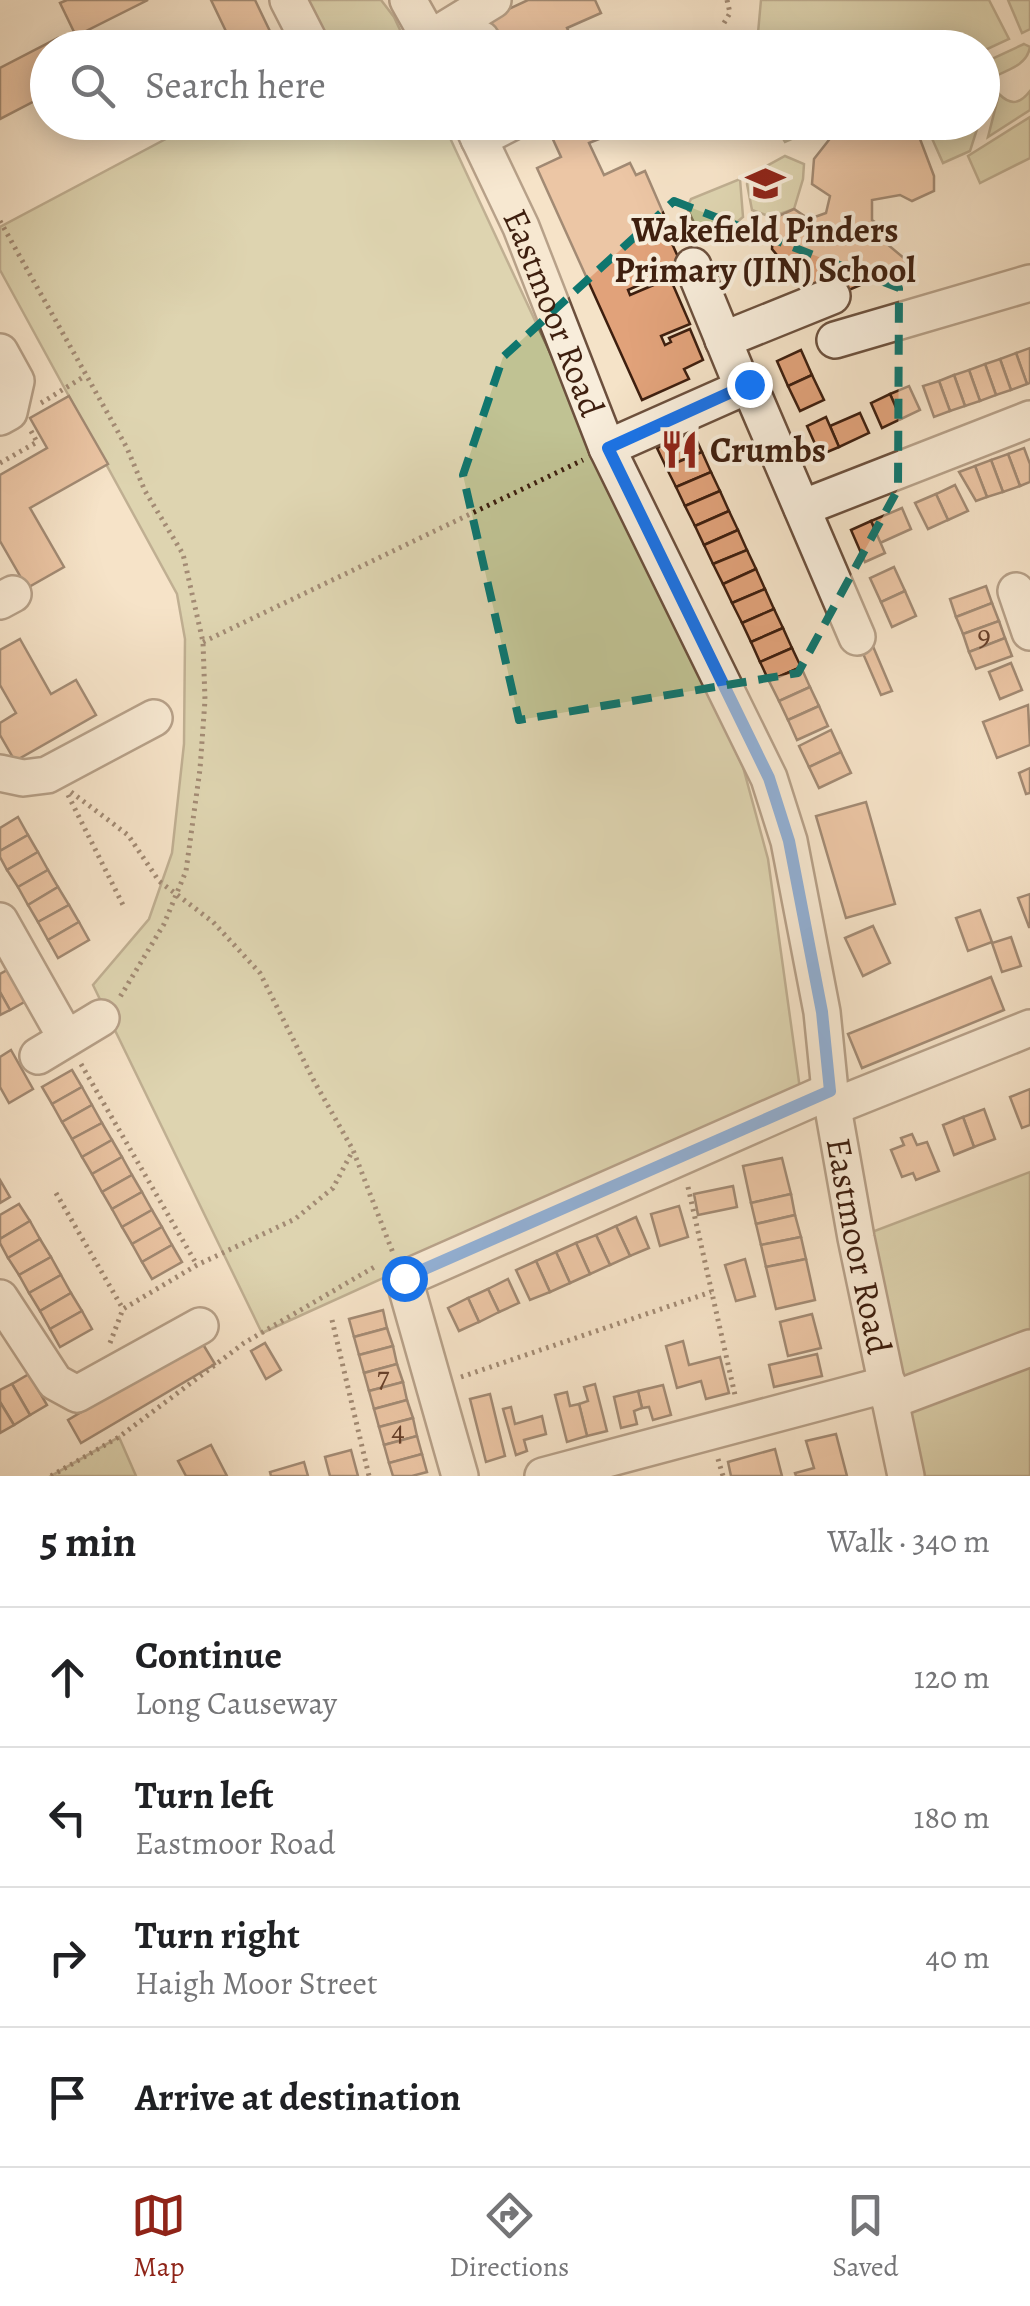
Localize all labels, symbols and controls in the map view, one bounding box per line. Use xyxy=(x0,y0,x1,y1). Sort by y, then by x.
search box xyxy=(30,30,1000,140)
icon: search xyxy=(65,58,120,113)
text: Search here xyxy=(145,59,326,111)
school or university icon: Wakefield Pinders Primary (JIN) School xyxy=(744,162,786,204)
street label: Eastmoor Road xyxy=(492,201,616,423)
place label: Wakefield Pinders Primary (JIN) School xyxy=(614,206,916,294)
route end xyxy=(727,362,773,408)
place label: Crumbs xyxy=(710,426,826,474)
restaurant icon: Crumbs xyxy=(659,429,701,471)
house number: 9 xyxy=(977,616,991,656)
street label: Eastmoor Road xyxy=(815,1134,904,1358)
route start xyxy=(382,1256,428,1302)
house number: 7 xyxy=(377,1357,390,1397)
house number: 4 xyxy=(391,1411,405,1451)
text: 5 min xyxy=(40,1513,136,1570)
text: Walk · 340 m xyxy=(827,1519,990,1563)
text: Continue xyxy=(135,1629,282,1681)
icon: ahead xyxy=(40,1650,95,1705)
text: 120 m xyxy=(914,1655,990,1699)
text: Long Causeway xyxy=(135,1681,337,1725)
text: Turn left xyxy=(135,1769,274,1821)
icon: left xyxy=(40,1790,95,1845)
text: 180 m xyxy=(914,1795,990,1839)
text: Eastmoor Road xyxy=(135,1821,335,1865)
text: Turn right xyxy=(135,1909,300,1961)
icon: right xyxy=(40,1930,95,1985)
text: 40 m xyxy=(925,1935,990,1979)
text: Haigh Moor Street xyxy=(135,1961,378,2005)
icon: arrive xyxy=(40,2070,95,2125)
text: Arrive at destination xyxy=(135,2071,461,2123)
tab: Map xyxy=(131,2188,186,2286)
tab: Directions xyxy=(449,2188,569,2286)
tab: Saved xyxy=(832,2188,899,2286)

